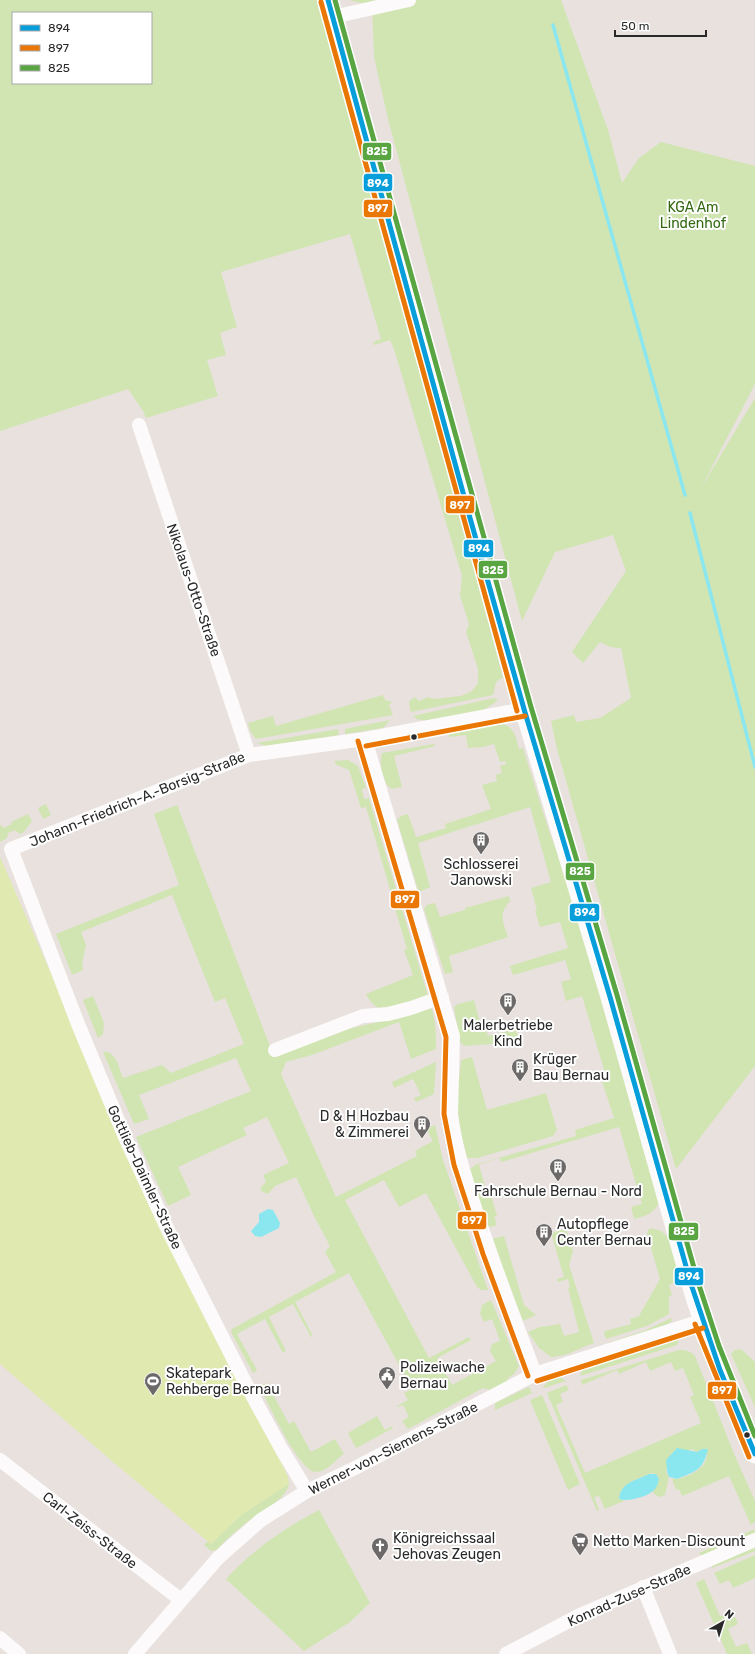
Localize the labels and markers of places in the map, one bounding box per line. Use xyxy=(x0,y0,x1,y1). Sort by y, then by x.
unlabelled marker xyxy=(409,732,419,742)
building icon: Schlosserei Janowski xyxy=(471,830,491,855)
place label: Schlosserei Janowski xyxy=(444,856,518,889)
building icon: Malerbetriebe Kind xyxy=(498,991,518,1016)
place label: Malerbetriebe Kind xyxy=(463,1017,553,1050)
place label: Krüger Bau Bernau xyxy=(533,1051,609,1084)
building icon: Krüger Bau Bernau xyxy=(510,1057,530,1082)
place label: D & H Hozbau & Zimmerei xyxy=(320,1108,409,1141)
building icon: D & H Hozbau & Zimmerei xyxy=(412,1114,432,1139)
building icon: Fahrschule Bernau - Nord xyxy=(548,1157,568,1182)
place label: Fahrschule Bernau - Nord xyxy=(474,1183,642,1200)
place label: Autopflege Center Bernau xyxy=(557,1216,651,1249)
building icon: Autopflege Center Bernau xyxy=(534,1222,554,1247)
place label: Polizeiwache Bernau xyxy=(400,1359,485,1392)
place label: Skatepark Rehberge Bernau xyxy=(166,1365,280,1398)
public building icon: Polizeiwache Bernau xyxy=(377,1365,397,1390)
sports icon: Skatepark Rehberge Bernau xyxy=(143,1371,163,1396)
unlabelled marker xyxy=(742,1430,752,1440)
place label: Königreichssaal Jehovas Zeugen xyxy=(393,1530,501,1563)
supermarket icon: Netto Marken-Discount xyxy=(570,1531,590,1556)
place label: Netto Marken-Discount xyxy=(593,1533,746,1550)
church icon: Königreichssaal Jehovas Zeugen xyxy=(370,1536,390,1561)

